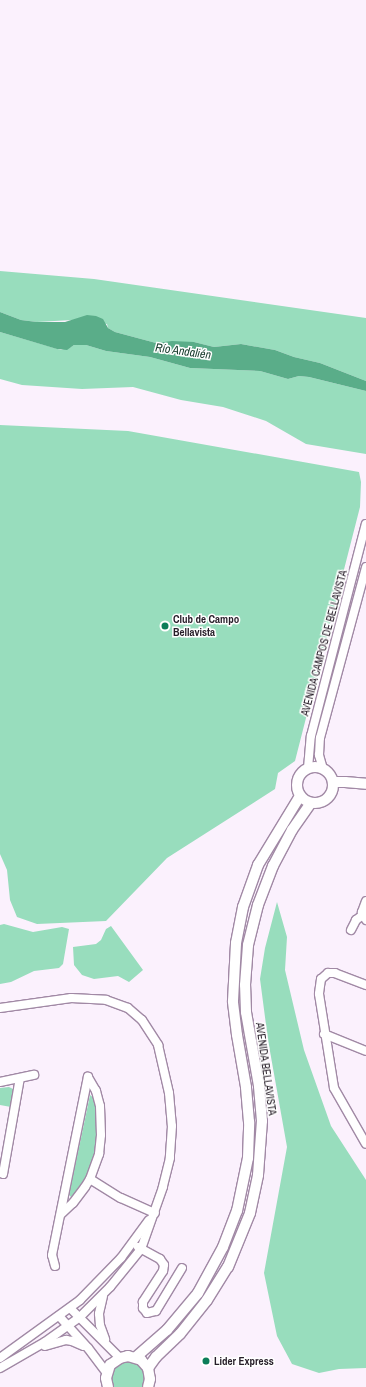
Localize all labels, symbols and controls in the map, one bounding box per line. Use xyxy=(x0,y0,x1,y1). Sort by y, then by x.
water label: Río Andalién xyxy=(154,341,212,363)
street label: AVENIDA CAMPOS DE BELLAVISTA xyxy=(298,568,350,718)
place label: Club de Campo Bellavista xyxy=(173,613,239,639)
marker: Club de Campo Bellavista xyxy=(160,621,170,631)
street label: AVENIDA BELLAVISTA xyxy=(253,1021,279,1117)
place label: Lider Express xyxy=(214,1354,274,1368)
marker: Lider Express xyxy=(201,1356,211,1366)

